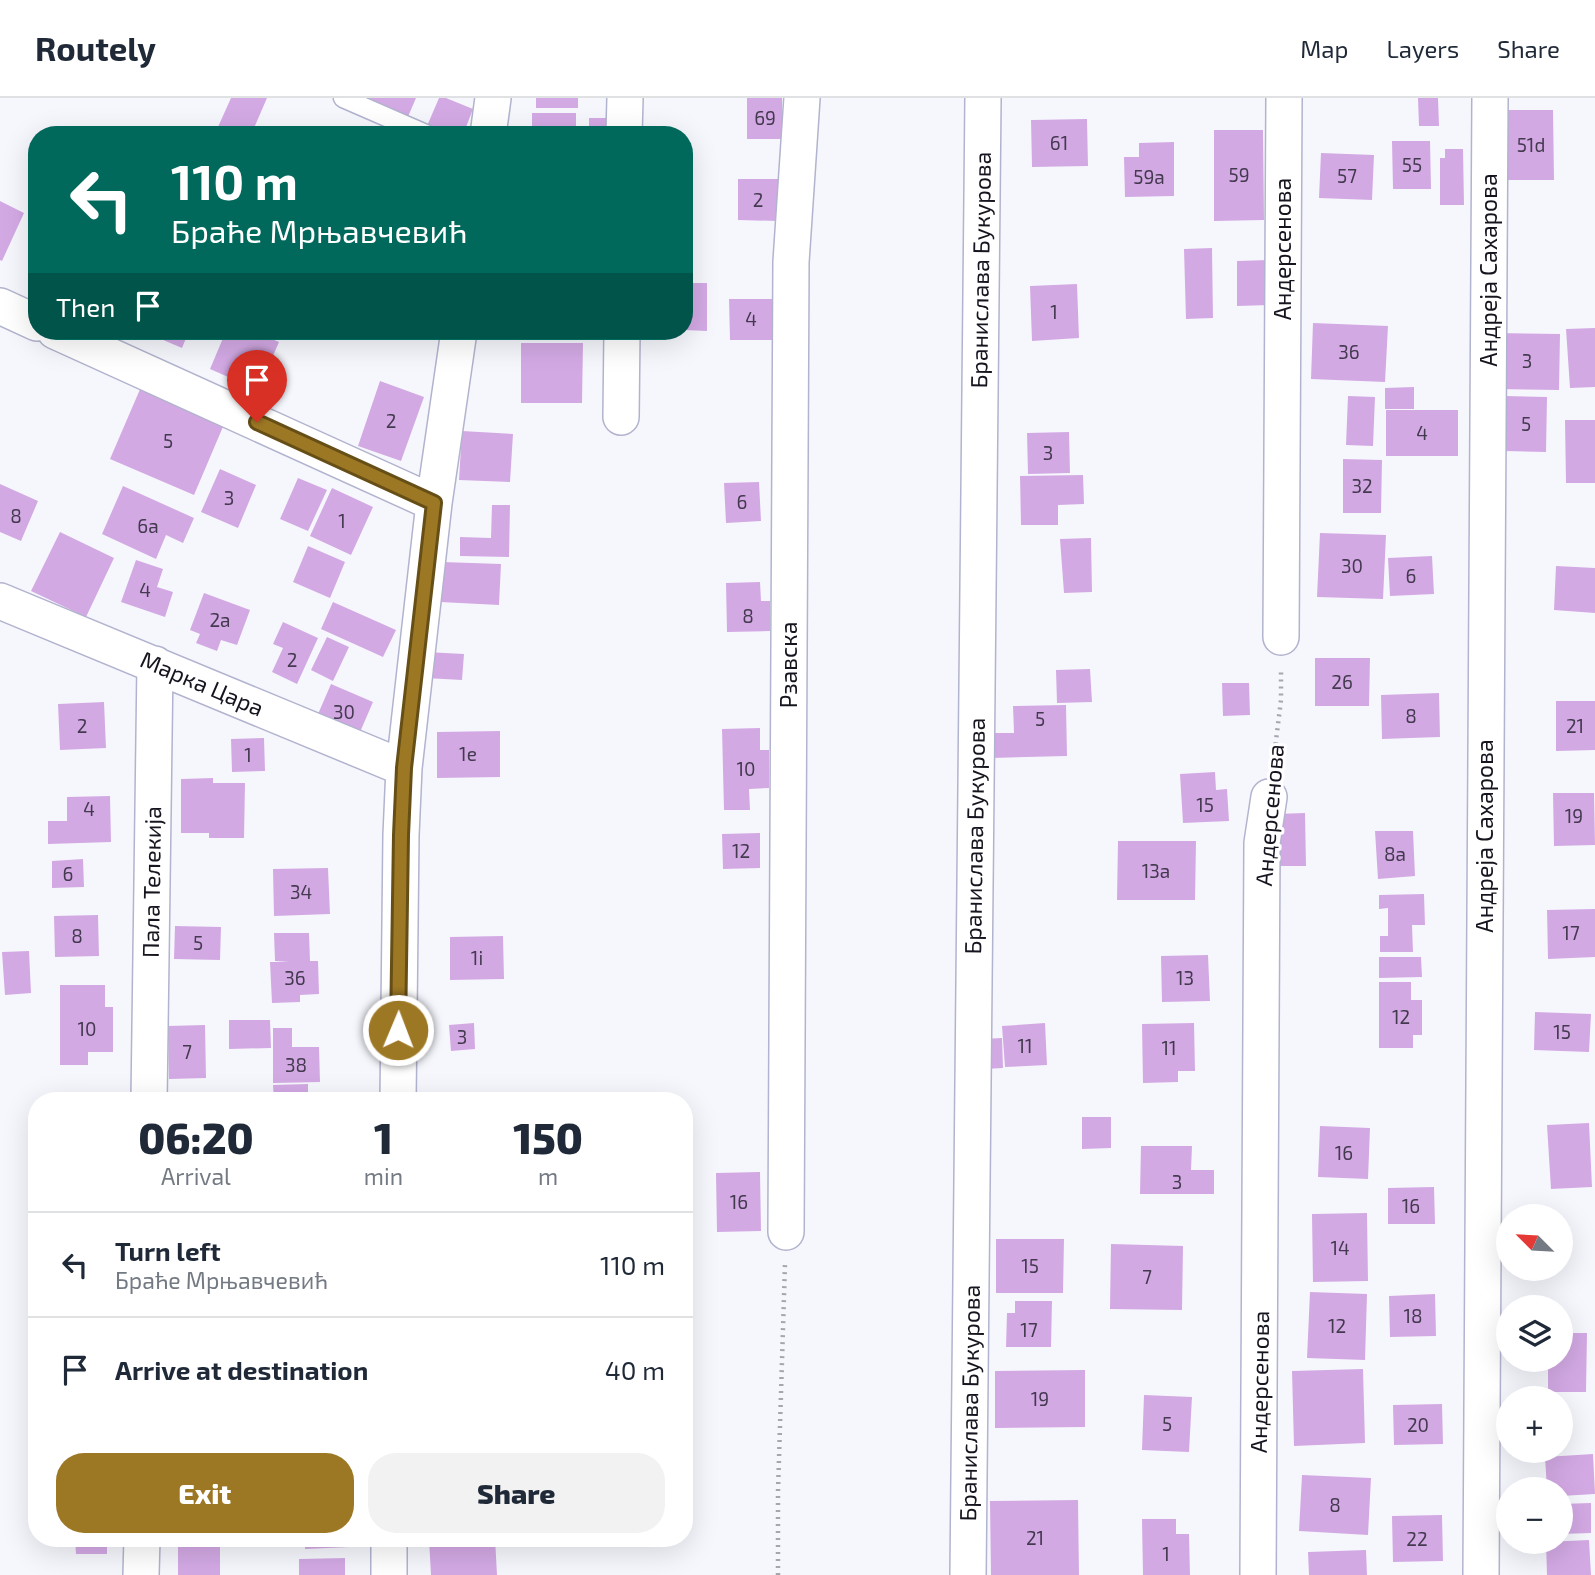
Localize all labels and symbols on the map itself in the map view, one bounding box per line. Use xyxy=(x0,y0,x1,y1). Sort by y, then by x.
house number: 69 xyxy=(754,106,776,129)
house number: 61 xyxy=(1050,131,1068,154)
house number: 51d xyxy=(1517,133,1545,156)
street label: Бранислава Букурова xyxy=(964,151,997,389)
house number: 55 xyxy=(1402,153,1422,176)
house number: 59 xyxy=(1228,163,1250,186)
house number: 57 xyxy=(1337,164,1357,187)
house number: 59a xyxy=(1133,165,1165,188)
street label: Андреја Сахарова xyxy=(1474,173,1502,367)
street label: Андерсенова xyxy=(1268,178,1296,320)
house number: 2 xyxy=(753,188,763,211)
house number: 1 xyxy=(1050,300,1058,323)
house number: 4 xyxy=(745,307,757,330)
house number: 36 xyxy=(1338,340,1360,363)
house number: 3 xyxy=(1522,349,1532,372)
pin xyxy=(227,350,287,422)
house number: 2 xyxy=(386,409,396,432)
house number: 5 xyxy=(1521,412,1531,435)
house number: 4 xyxy=(1416,421,1428,444)
house number: 5 xyxy=(163,429,173,452)
house number: 3 xyxy=(1043,441,1053,464)
house number: 32 xyxy=(1351,474,1373,497)
house number: 3 xyxy=(224,486,234,509)
house number: 6 xyxy=(737,490,747,513)
house number: 8 xyxy=(10,504,22,527)
house number: 1 xyxy=(338,509,346,532)
house number: 6a xyxy=(137,514,159,537)
house number: 30 xyxy=(1341,554,1363,577)
house number: 6 xyxy=(1406,564,1416,587)
house number: 4 xyxy=(139,578,151,601)
house number: 8 xyxy=(742,604,754,627)
house number: 2a xyxy=(209,608,231,631)
street label: Рзавска xyxy=(774,622,802,708)
street label: Марка Цара xyxy=(137,645,268,722)
house number: 2 xyxy=(287,648,297,671)
house number: 26 xyxy=(1331,670,1353,693)
house number: 30 xyxy=(333,700,355,723)
house number: 8 xyxy=(1405,704,1417,727)
house number: 5 xyxy=(1035,707,1045,730)
house number: 2 xyxy=(77,714,87,737)
house number: 21 xyxy=(1566,714,1584,737)
street label: Бранислава Букурова xyxy=(958,717,991,955)
street label: Андреја Сахарова xyxy=(1470,739,1498,933)
house number: 1e xyxy=(459,742,477,765)
house number: 1 xyxy=(244,743,252,766)
street label: Андерсенова xyxy=(1249,743,1289,887)
house number: 10 xyxy=(736,757,756,780)
house number: 15 xyxy=(1196,793,1214,816)
house number: 4 xyxy=(83,797,95,820)
house number: 19 xyxy=(1565,804,1583,827)
street label: Пала Телекија xyxy=(136,806,166,958)
house number: 12 xyxy=(732,839,750,862)
house number: 8a xyxy=(1384,842,1406,865)
house number: 13a xyxy=(1142,859,1170,882)
house number: 6 xyxy=(63,862,73,885)
house number: 34 xyxy=(290,880,312,903)
house number: 17 xyxy=(1562,921,1580,944)
house number: 8 xyxy=(71,924,83,947)
house number: 5 xyxy=(193,931,203,954)
house number: 1i xyxy=(471,946,483,969)
house number: 36 xyxy=(284,966,306,989)
house number: 13 xyxy=(1176,966,1194,989)
position arrow xyxy=(361,993,435,1067)
house number: 12 xyxy=(1392,1005,1410,1028)
house number: 10 xyxy=(77,1017,97,1040)
house number: 15 xyxy=(1553,1020,1571,1043)
house number: 3 xyxy=(457,1025,467,1048)
house number: 11 xyxy=(1017,1034,1033,1057)
house number: 11 xyxy=(1161,1036,1177,1059)
house number: 7 xyxy=(182,1040,192,1063)
house number: 38 xyxy=(285,1053,307,1076)
house number: 16 xyxy=(1335,1141,1353,1164)
house number: 3 xyxy=(1172,1170,1182,1193)
house number: 16 xyxy=(730,1190,748,1213)
house number: 16 xyxy=(1402,1194,1420,1217)
north arrow xyxy=(1496,1204,1573,1281)
house number: 14 xyxy=(1330,1236,1350,1259)
house number: 15 xyxy=(1021,1254,1039,1277)
house number: 7 xyxy=(1142,1265,1152,1288)
street label: Бранислава Букурова xyxy=(953,1284,986,1522)
house number: 18 xyxy=(1403,1304,1423,1327)
street label: Андерсенова xyxy=(1244,1311,1274,1453)
house number: 12 xyxy=(1328,1314,1346,1337)
house number: 17 xyxy=(1020,1318,1038,1341)
house number: 19 xyxy=(1031,1387,1049,1410)
house number: 5 xyxy=(1162,1412,1172,1435)
house number: 20 xyxy=(1407,1413,1429,1436)
house number: 8 xyxy=(1329,1493,1341,1516)
house number: 21 xyxy=(1026,1526,1044,1549)
house number: 22 xyxy=(1406,1527,1428,1550)
house number: 1 xyxy=(1162,1542,1170,1565)

